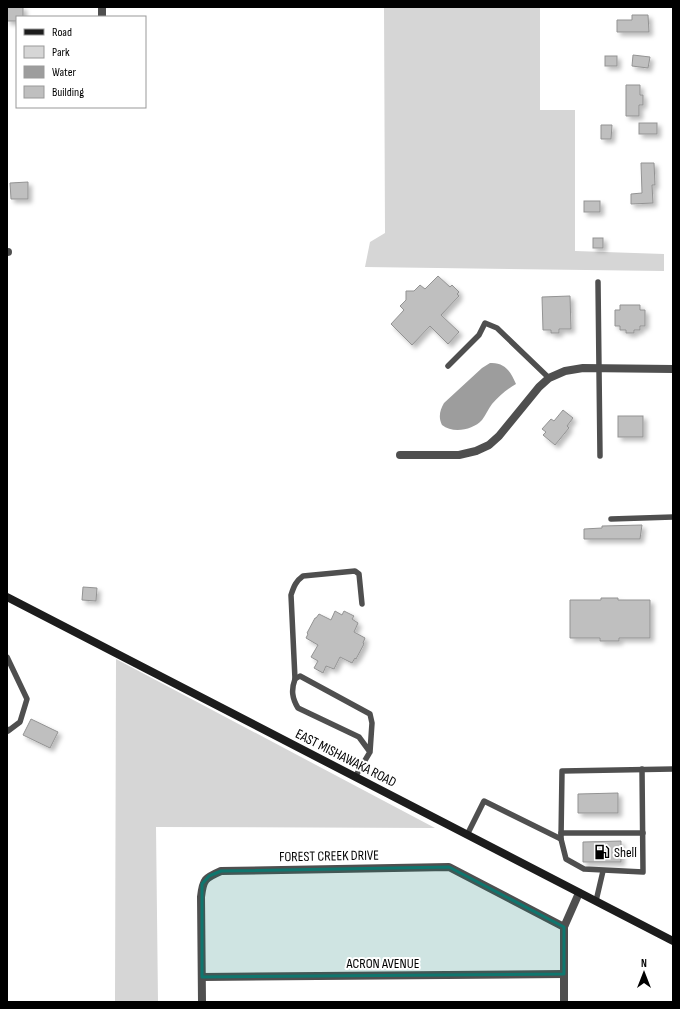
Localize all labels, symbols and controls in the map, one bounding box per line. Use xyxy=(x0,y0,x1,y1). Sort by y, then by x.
legend xyxy=(16,16,146,108)
text: Road xyxy=(52,25,72,40)
text: Park xyxy=(52,45,70,60)
text: Water xyxy=(52,65,76,80)
text: Building xyxy=(52,85,84,100)
street label: EAST MISHAWAKA ROAD xyxy=(293,725,399,791)
fuel station icon: Shell xyxy=(593,843,611,861)
place label: Shell xyxy=(614,844,637,861)
street label: FOREST CREEK DRIVE xyxy=(279,847,379,865)
north arrow xyxy=(624,953,664,993)
street label: ACRON AVENUE xyxy=(346,955,420,972)
text: N xyxy=(641,957,647,970)

